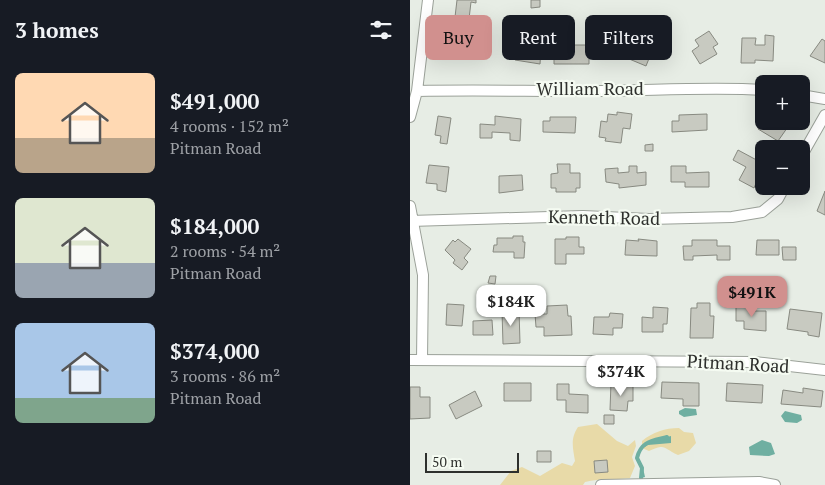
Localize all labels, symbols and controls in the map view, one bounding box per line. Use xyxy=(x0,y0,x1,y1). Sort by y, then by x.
chip: Buy xyxy=(425,15,492,60)
chip: Rent xyxy=(502,15,575,60)
chip: Filters xyxy=(585,15,672,60)
text: 3 homes xyxy=(15,16,99,44)
icon: filters xyxy=(367,16,395,44)
map controls xyxy=(755,75,810,195)
button: + xyxy=(755,75,810,130)
street label: William Road xyxy=(536,76,644,100)
text: $491,000 xyxy=(170,87,259,115)
icon: home xyxy=(55,93,115,153)
text: 4 rooms · 152 m² xyxy=(170,115,289,137)
text: Pitman Road xyxy=(170,137,261,159)
button: − xyxy=(755,140,810,195)
street label: Kenneth Road xyxy=(548,204,660,230)
text: $184,000 xyxy=(170,212,259,240)
icon: home xyxy=(55,218,115,278)
text: 2 rooms · 54 m² xyxy=(170,240,280,262)
text: Pitman Road xyxy=(170,262,261,284)
pin: $491K xyxy=(717,276,787,318)
text: $491K xyxy=(728,281,776,303)
pin: $184K xyxy=(476,284,546,327)
text: $184K xyxy=(487,290,535,312)
text: $374,000 xyxy=(170,337,259,365)
icon: home xyxy=(55,343,115,403)
street label: Pitman Road xyxy=(686,348,790,378)
pin: $374K xyxy=(586,354,656,397)
text: $374K xyxy=(597,360,645,382)
text: 3 rooms · 86 m² xyxy=(170,365,280,387)
text: Pitman Road xyxy=(170,387,261,409)
scale bar xyxy=(425,450,519,473)
text: 50 m xyxy=(432,452,462,471)

